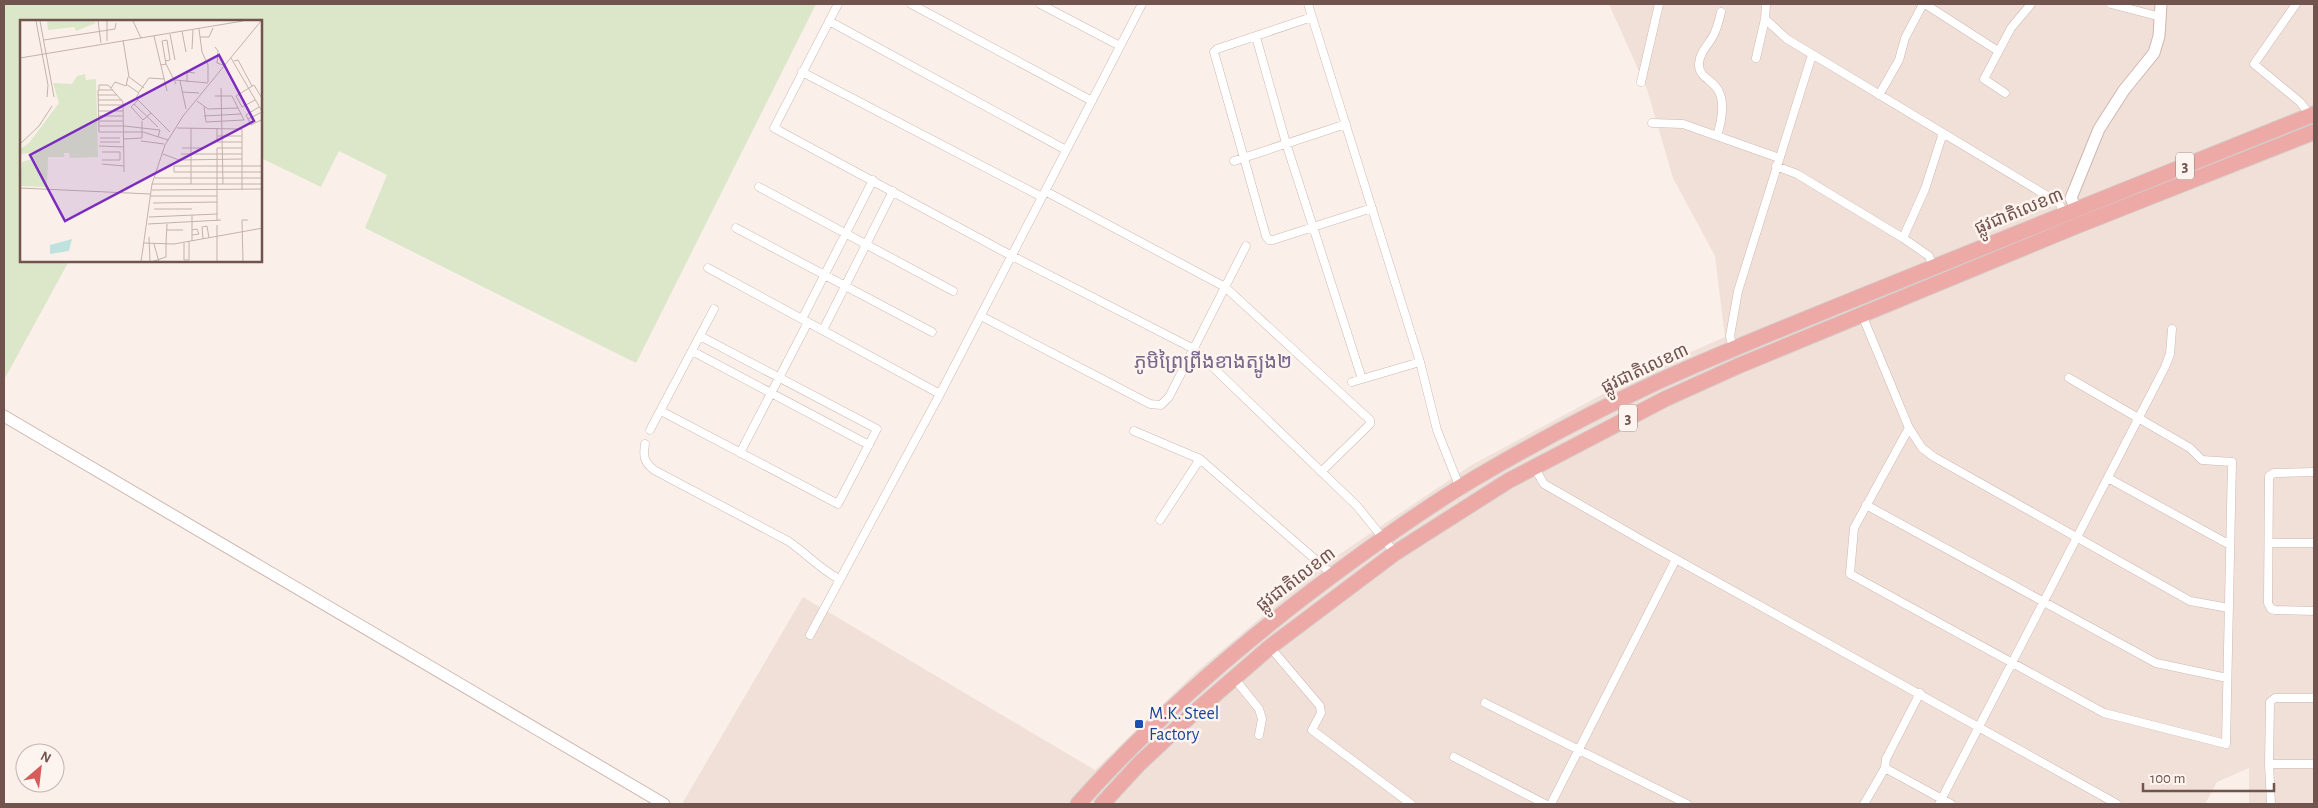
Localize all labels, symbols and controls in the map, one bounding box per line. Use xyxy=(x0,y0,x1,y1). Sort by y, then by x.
inset map xyxy=(20,20,262,262)
road number: 3 xyxy=(2176,153,2194,180)
street label: ផ្លូវជាតិលេខ៣ xyxy=(1971,185,2068,244)
street label: ផ្លូវជាតិលេខ៣ xyxy=(1598,340,1694,403)
district label: ភូមិព្រៃព្រីងខាងត្បូង២ xyxy=(1134,349,1292,379)
road number: 3 xyxy=(1619,404,1637,432)
street label: ផ្លូវជាតិលេខ៣ xyxy=(1252,543,1343,621)
place label: M.K. Steel Factory xyxy=(1149,705,1219,744)
marker: M.K. Steel Factory xyxy=(1133,718,1145,730)
north arrow xyxy=(15,743,65,793)
text: N xyxy=(38,749,53,766)
scale bar xyxy=(2143,760,2274,792)
text: 100 m xyxy=(2150,771,2185,786)

